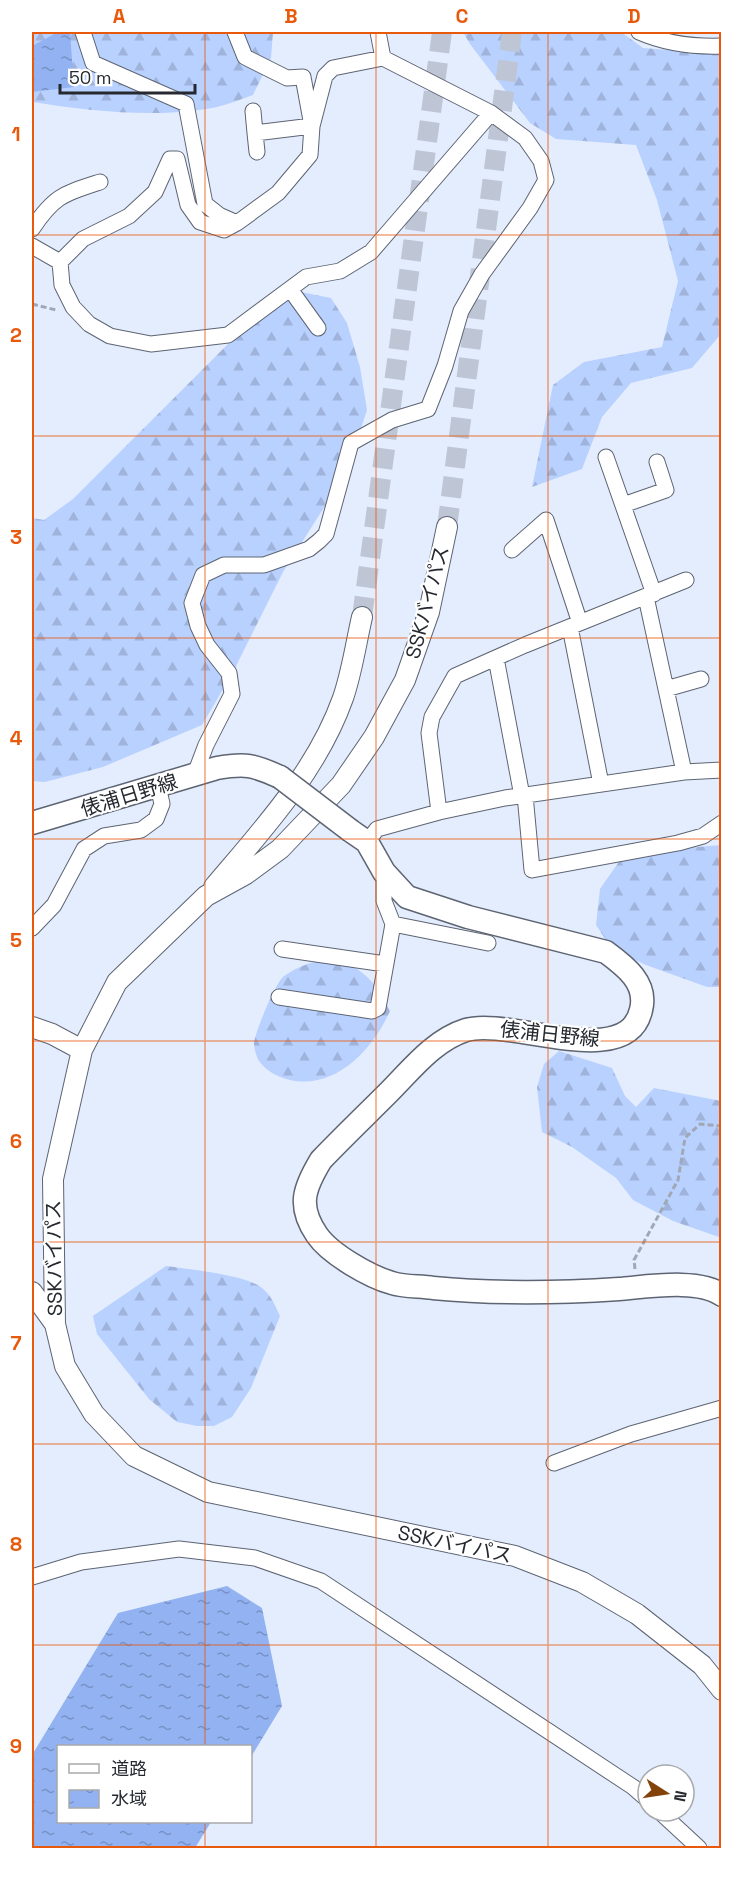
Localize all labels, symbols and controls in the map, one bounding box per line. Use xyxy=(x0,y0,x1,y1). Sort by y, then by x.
text: A xyxy=(113,3,126,29)
text: B xyxy=(284,3,298,29)
text: C xyxy=(456,3,469,29)
text: D xyxy=(627,3,641,29)
scale bar xyxy=(60,57,195,95)
text: 50 m xyxy=(69,66,111,89)
text: 1 xyxy=(11,121,21,147)
text: 2 xyxy=(10,322,22,348)
text: 3 xyxy=(10,524,22,550)
street label: SSKバイパス xyxy=(399,542,455,662)
text: 4 xyxy=(10,725,23,751)
street label: 俵浦日野線 xyxy=(77,768,181,822)
text: 5 xyxy=(10,927,22,953)
street label: 俵浦日野線 xyxy=(499,1016,601,1052)
text: 6 xyxy=(10,1128,22,1154)
street label: SSKバイパス xyxy=(40,1200,68,1316)
text: 7 xyxy=(10,1330,22,1356)
street label: SSKバイパス xyxy=(395,1519,515,1569)
text: 8 xyxy=(10,1531,22,1557)
text: 9 xyxy=(10,1733,22,1759)
legend xyxy=(57,1745,252,1823)
text: 道路 xyxy=(111,1757,147,1780)
north arrow xyxy=(636,1763,696,1823)
text: 水域 xyxy=(111,1787,147,1810)
text: N xyxy=(669,1789,692,1803)

